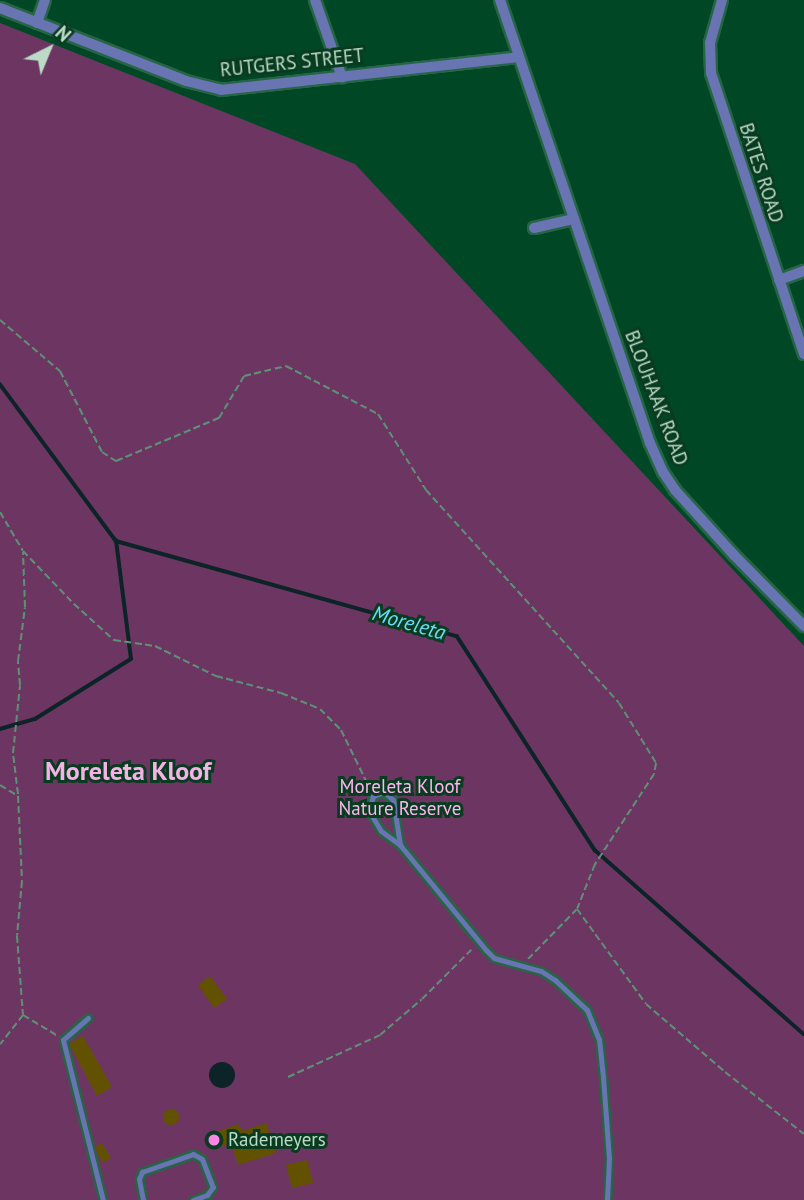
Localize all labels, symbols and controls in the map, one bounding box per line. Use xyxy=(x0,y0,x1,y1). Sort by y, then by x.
north arrow xyxy=(14,14,84,84)
text: N xyxy=(51,21,76,47)
street label: RUTGERS STREET xyxy=(219,44,365,82)
street label: BATES ROAD xyxy=(734,120,788,226)
street label: BLOUHAAK ROAD xyxy=(620,327,692,469)
water label: Moreleta xyxy=(369,601,449,645)
district label: Moreleta Kloof xyxy=(45,755,211,787)
park label: Moreleta Kloof Nature Reserve xyxy=(339,776,461,820)
place label: Rademeyers xyxy=(228,1129,326,1151)
marker: Rademeyers xyxy=(206,1132,222,1148)

